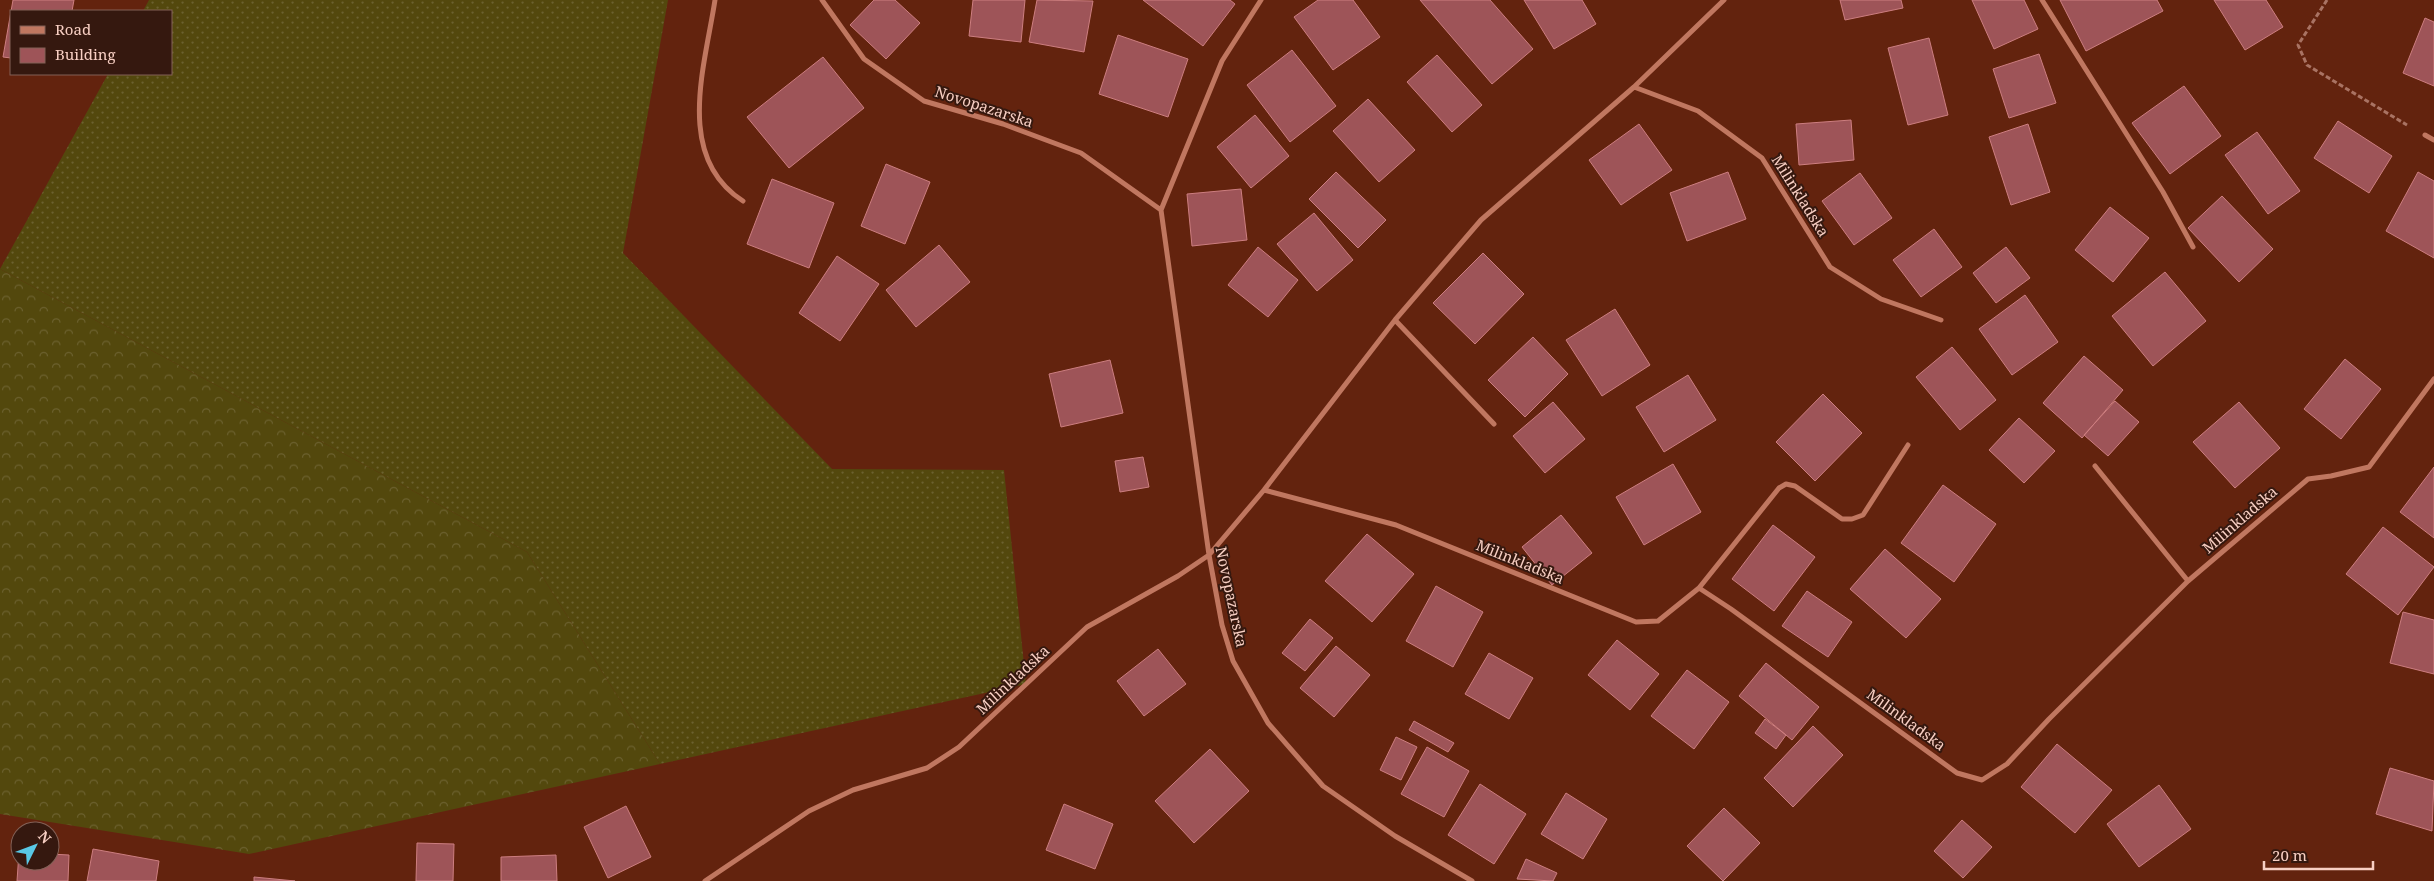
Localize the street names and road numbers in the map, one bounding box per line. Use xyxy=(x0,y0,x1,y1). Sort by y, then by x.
street label: Novopazarska xyxy=(933,81,1036,131)
street label: Milinkladska xyxy=(1768,151,1834,240)
street label: Milinkladska xyxy=(2198,481,2281,557)
street label: Milinkladska xyxy=(1473,534,1567,588)
street label: Novopazarska xyxy=(1212,545,1252,649)
street label: Milinkladska xyxy=(971,640,1053,718)
street label: Milinkladska xyxy=(1863,684,1950,755)

